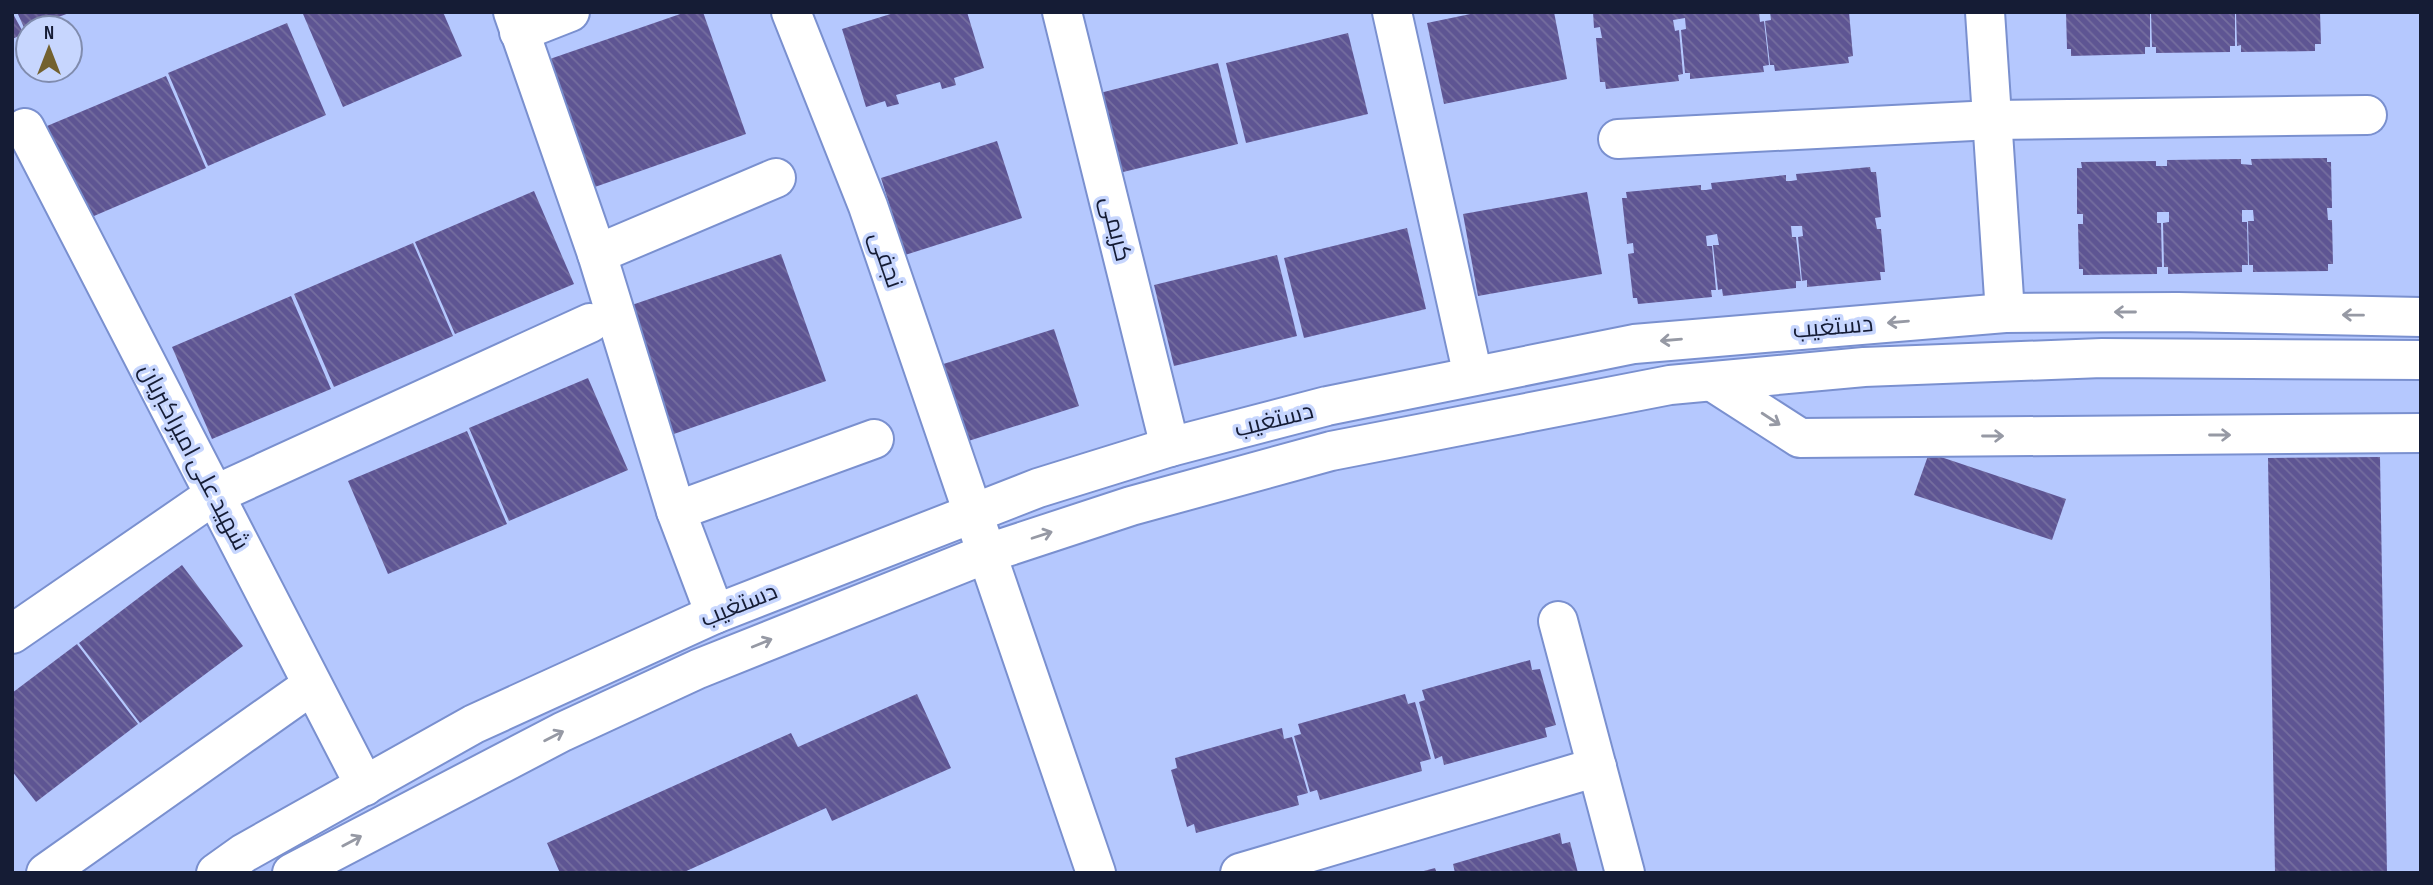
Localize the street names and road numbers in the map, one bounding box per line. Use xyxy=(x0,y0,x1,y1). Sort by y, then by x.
street label: کریمی xyxy=(1094,193,1138,265)
street label: نجفی xyxy=(863,228,909,292)
street label: دستغیب xyxy=(1792,309,1874,345)
street label: شهید علی امیراکبریان xyxy=(133,359,255,555)
street label: دستغیب xyxy=(1231,396,1317,444)
street label: دستغیب xyxy=(696,576,782,634)

